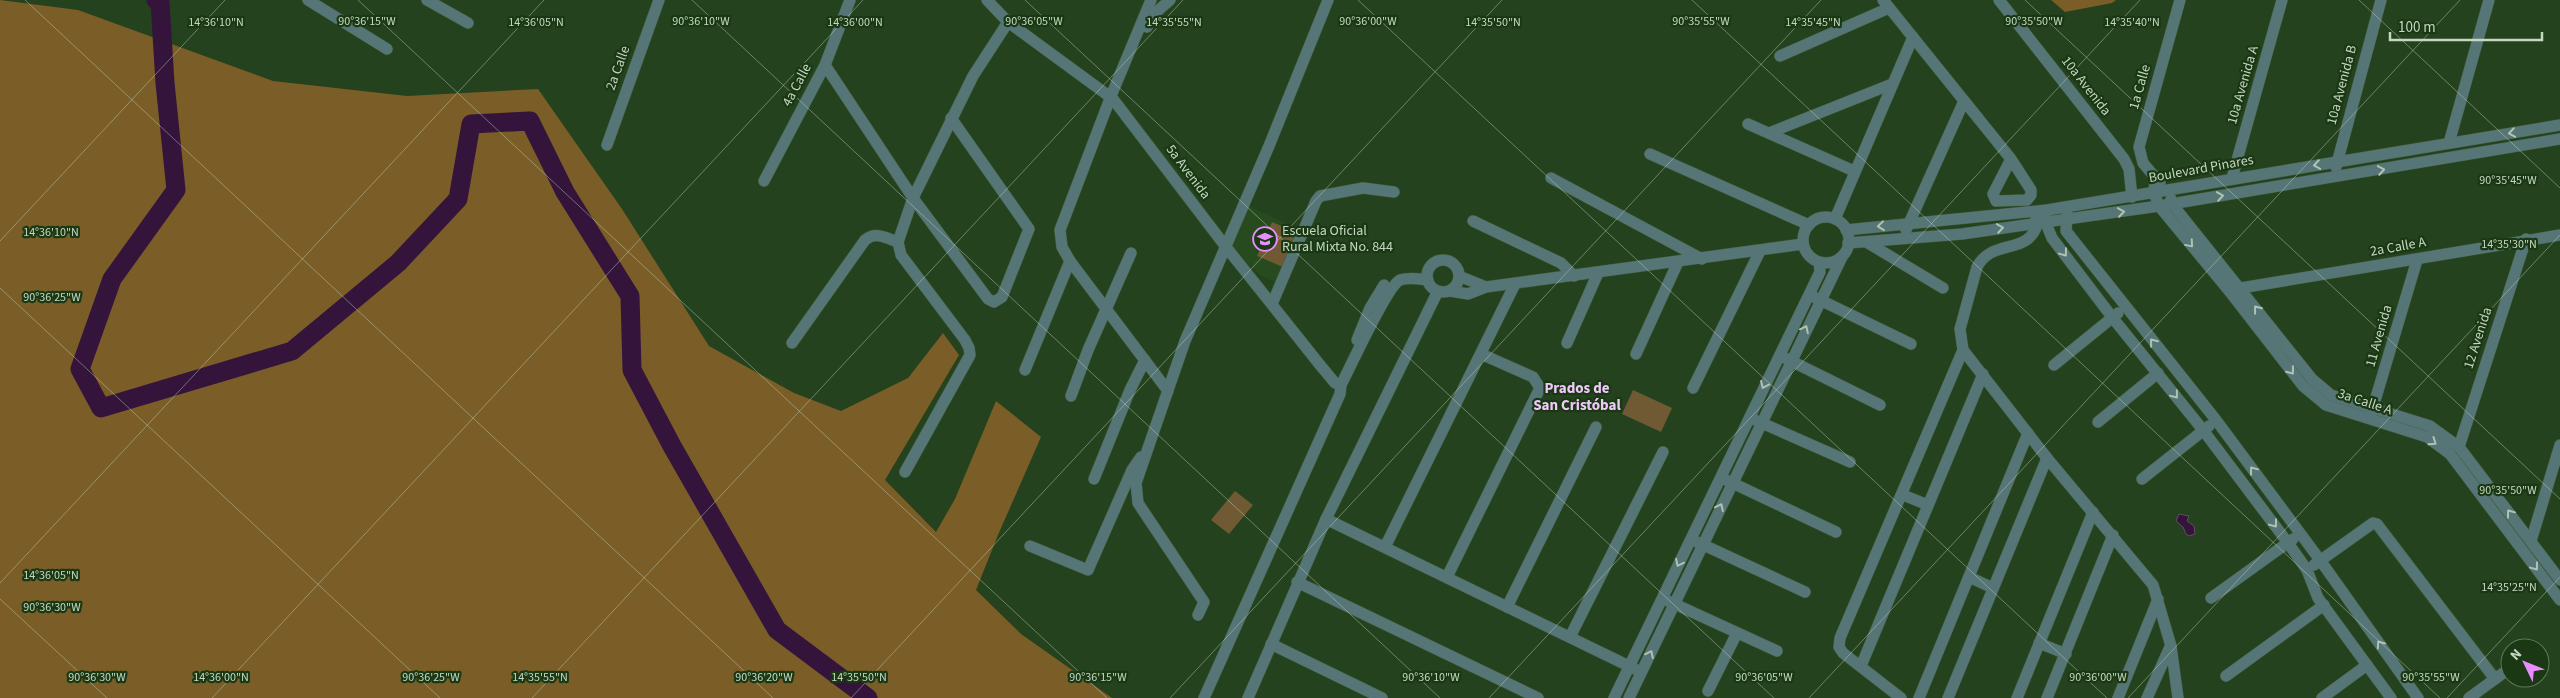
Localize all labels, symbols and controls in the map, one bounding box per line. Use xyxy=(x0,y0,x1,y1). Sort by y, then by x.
scale bar xyxy=(2390,10,2542,42)
text: 90°36'15"W xyxy=(338,13,396,30)
text: 90°36'10"W xyxy=(672,13,730,30)
text: 90°36'05"W xyxy=(1005,13,1063,30)
text: 90°36'00"W xyxy=(1339,13,1397,30)
text: 90°35'55"W xyxy=(1672,13,1730,30)
text: 90°35'50"W xyxy=(2005,13,2063,30)
text: 14°36'10"N xyxy=(188,14,244,31)
text: 14°36'05"N xyxy=(508,14,564,31)
text: 14°36'00"N xyxy=(827,14,883,31)
text: 14°35'55"N xyxy=(1146,14,1202,31)
text: 14°35'50"N xyxy=(1465,14,1521,31)
text: 14°35'45"N xyxy=(1785,14,1841,31)
text: 14°35'40"N xyxy=(2104,14,2160,31)
text: 100 m xyxy=(2398,17,2436,38)
street label: 2a Calle xyxy=(601,43,635,93)
street label: 10a Avenida A xyxy=(2222,43,2264,127)
street label: 10a Avenida B xyxy=(2322,43,2362,127)
street label: 10a Avenida xyxy=(2056,52,2116,120)
street label: 4a Calle xyxy=(777,60,817,110)
street label: 1a Calle xyxy=(2124,62,2156,112)
one-way arrow xyxy=(2508,127,2516,137)
street label: 5a Avenida xyxy=(1161,141,1215,203)
street label: Boulevard Pinares xyxy=(2147,150,2255,188)
one-way arrow xyxy=(2313,159,2321,169)
one-way arrow xyxy=(2376,165,2385,176)
text: 90°35'45"W xyxy=(2479,172,2537,189)
one-way arrow xyxy=(2216,192,2225,202)
one-way arrow xyxy=(2117,207,2125,218)
place label: Escuela Oficial Rural Mixta No. 844 xyxy=(1282,221,1393,257)
one-way arrow xyxy=(1877,221,1885,232)
one-way arrow xyxy=(1996,223,2004,234)
text: 14°36'10"N xyxy=(23,224,79,241)
school or university icon: Escuela Oficial Rural Mixta No. 844 xyxy=(1252,226,1278,252)
street label: 2a Calle A xyxy=(2369,232,2428,262)
text: 14°35'30"N xyxy=(2481,236,2537,253)
one-way arrow xyxy=(2184,238,2193,247)
one-way arrow xyxy=(2058,248,2068,257)
text: 90°36'25"W xyxy=(23,289,81,306)
street label: 11 Avenida xyxy=(2361,303,2397,369)
one-way arrow xyxy=(2254,305,2263,315)
street label: 12 Avenida xyxy=(2459,305,2497,371)
one-way arrow xyxy=(1799,325,1809,334)
one-way arrow xyxy=(2151,339,2159,348)
one-way arrow xyxy=(2286,365,2294,374)
district label: Prados de San Cristóbal xyxy=(1533,378,1621,416)
one-way arrow xyxy=(1760,380,1771,389)
street label: 3a Calle A xyxy=(2335,384,2395,420)
one-way arrow xyxy=(2170,389,2178,398)
one-way arrow xyxy=(2427,436,2437,445)
one-way arrow xyxy=(2251,467,2259,476)
text: 90°35'50"W xyxy=(2479,482,2537,499)
one-way arrow xyxy=(1714,504,1724,513)
one-way arrow xyxy=(2507,510,2515,519)
one-way arrow xyxy=(2268,518,2277,528)
one-way arrow xyxy=(1675,558,1685,567)
one-way arrow xyxy=(2530,561,2538,570)
text: 14°36'05"N xyxy=(23,567,79,584)
text: 14°35'25"N xyxy=(2481,579,2537,596)
text: 90°36'30"W xyxy=(23,599,81,616)
north arrow xyxy=(2500,638,2550,688)
one-way arrow xyxy=(2377,640,2386,650)
text: N xyxy=(2506,645,2527,665)
one-way arrow xyxy=(1643,650,1654,659)
text: 90°36'30"W xyxy=(68,669,126,686)
text: 14°36'00"N xyxy=(193,669,249,686)
text: 90°36'25"W xyxy=(402,669,460,686)
text: 14°35'55"N xyxy=(512,669,568,686)
text: 90°36'20"W xyxy=(735,669,793,686)
text: 14°35'50"N xyxy=(831,669,887,686)
text: 90°36'15"W xyxy=(1069,669,1127,686)
text: 90°36'10"W xyxy=(1402,669,1460,686)
text: 90°36'05"W xyxy=(1735,669,1793,686)
text: 90°36'00"W xyxy=(2069,669,2127,686)
text: 90°35'55"W xyxy=(2402,669,2460,686)

